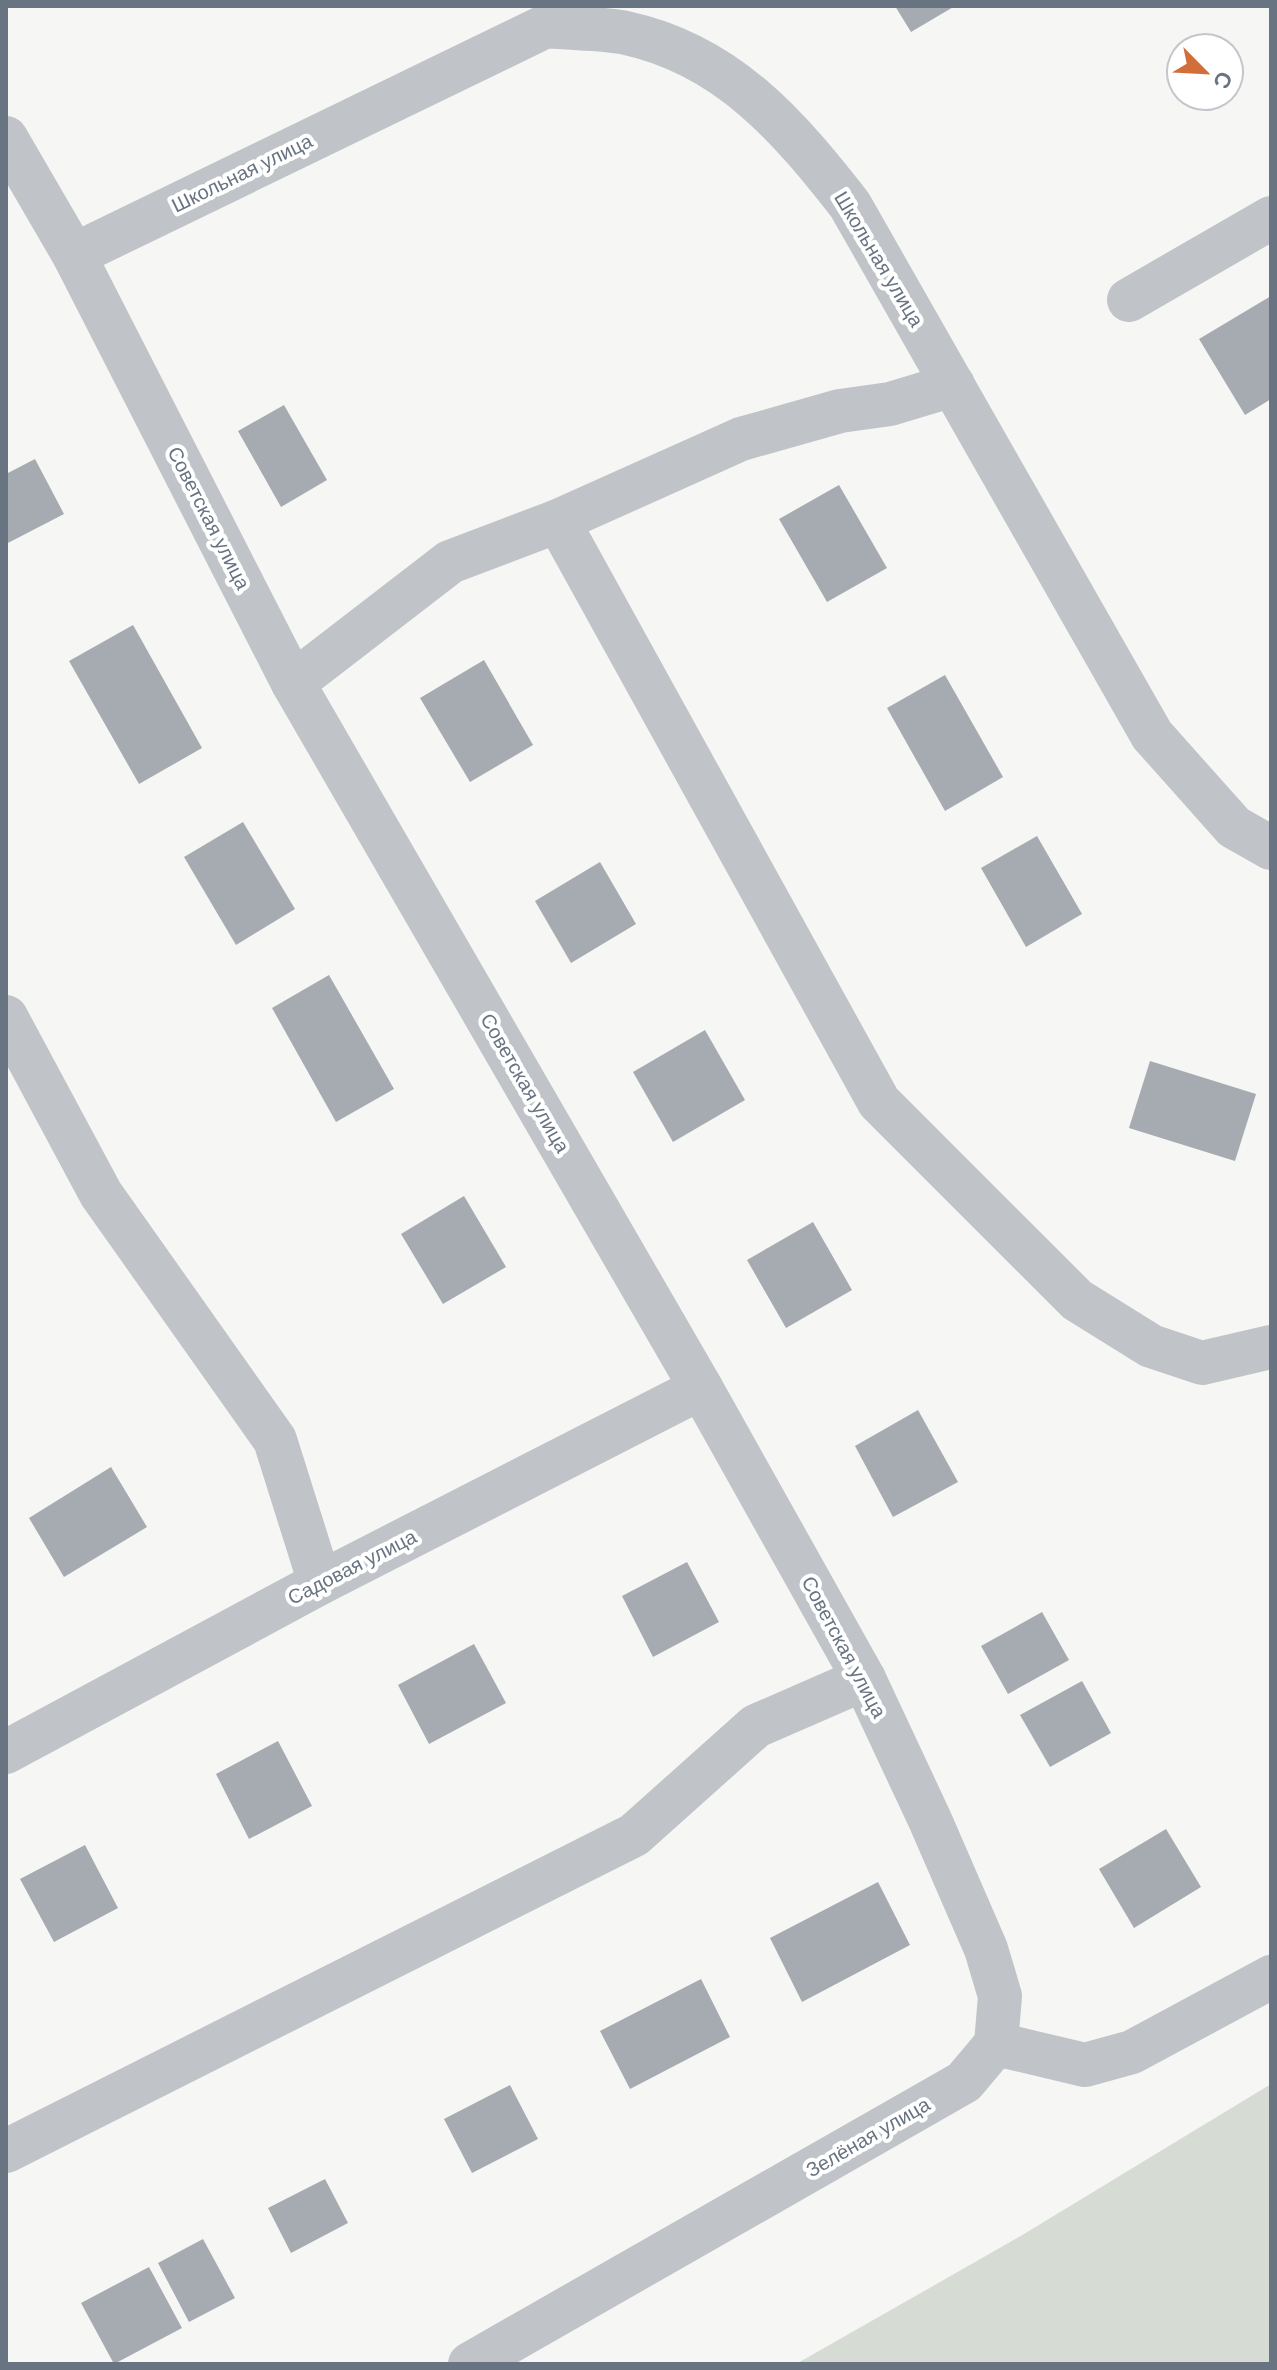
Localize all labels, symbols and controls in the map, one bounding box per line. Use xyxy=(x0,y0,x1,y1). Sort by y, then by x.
north arrow xyxy=(1165,32,1245,112)
text: С xyxy=(1208,68,1237,92)
street label: Школьная улица xyxy=(168,129,317,217)
street label: Школьная улица xyxy=(830,187,928,331)
street label: Советская улица xyxy=(164,443,255,594)
street label: Советская улица xyxy=(476,1009,574,1157)
street label: Садовая улица xyxy=(284,1525,421,1609)
street label: Советская улица xyxy=(797,1573,891,1722)
street label: Зелёная улица xyxy=(802,2092,934,2181)

